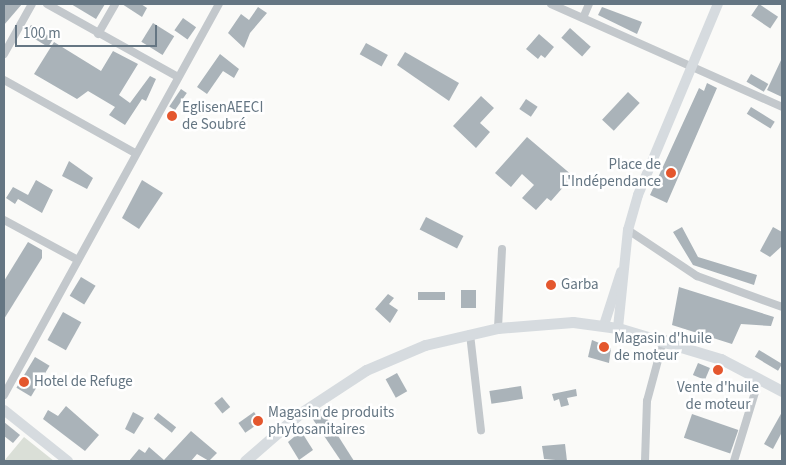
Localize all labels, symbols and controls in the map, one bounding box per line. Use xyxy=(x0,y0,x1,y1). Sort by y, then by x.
scale bar xyxy=(18,15,160,47)
text: 100 m xyxy=(23,23,61,44)
place label: EglisenAEECI de Soubré xyxy=(182,98,263,133)
marker: EglisenAEECI de Soubré xyxy=(166,110,178,122)
place label: Place de L'Indépendance xyxy=(561,155,661,190)
marker: Place de L'Indépendance xyxy=(665,167,677,179)
place label: Garba xyxy=(561,276,599,294)
marker: Garba xyxy=(545,279,557,291)
place label: Magasin d'huile de moteur xyxy=(614,329,712,364)
marker: Magasin d'huile de moteur xyxy=(598,341,610,353)
marker: Vente d'huile de moteur xyxy=(712,364,724,376)
place label: Hotel de Refuge xyxy=(34,373,133,391)
marker: Hotel de Refuge xyxy=(18,376,30,388)
place label: Vente d'huile de moteur xyxy=(677,378,759,413)
place label: Magasin de produits phytosanitaires xyxy=(268,403,394,438)
marker: Magasin de produits phytosanitaires xyxy=(252,415,264,427)

